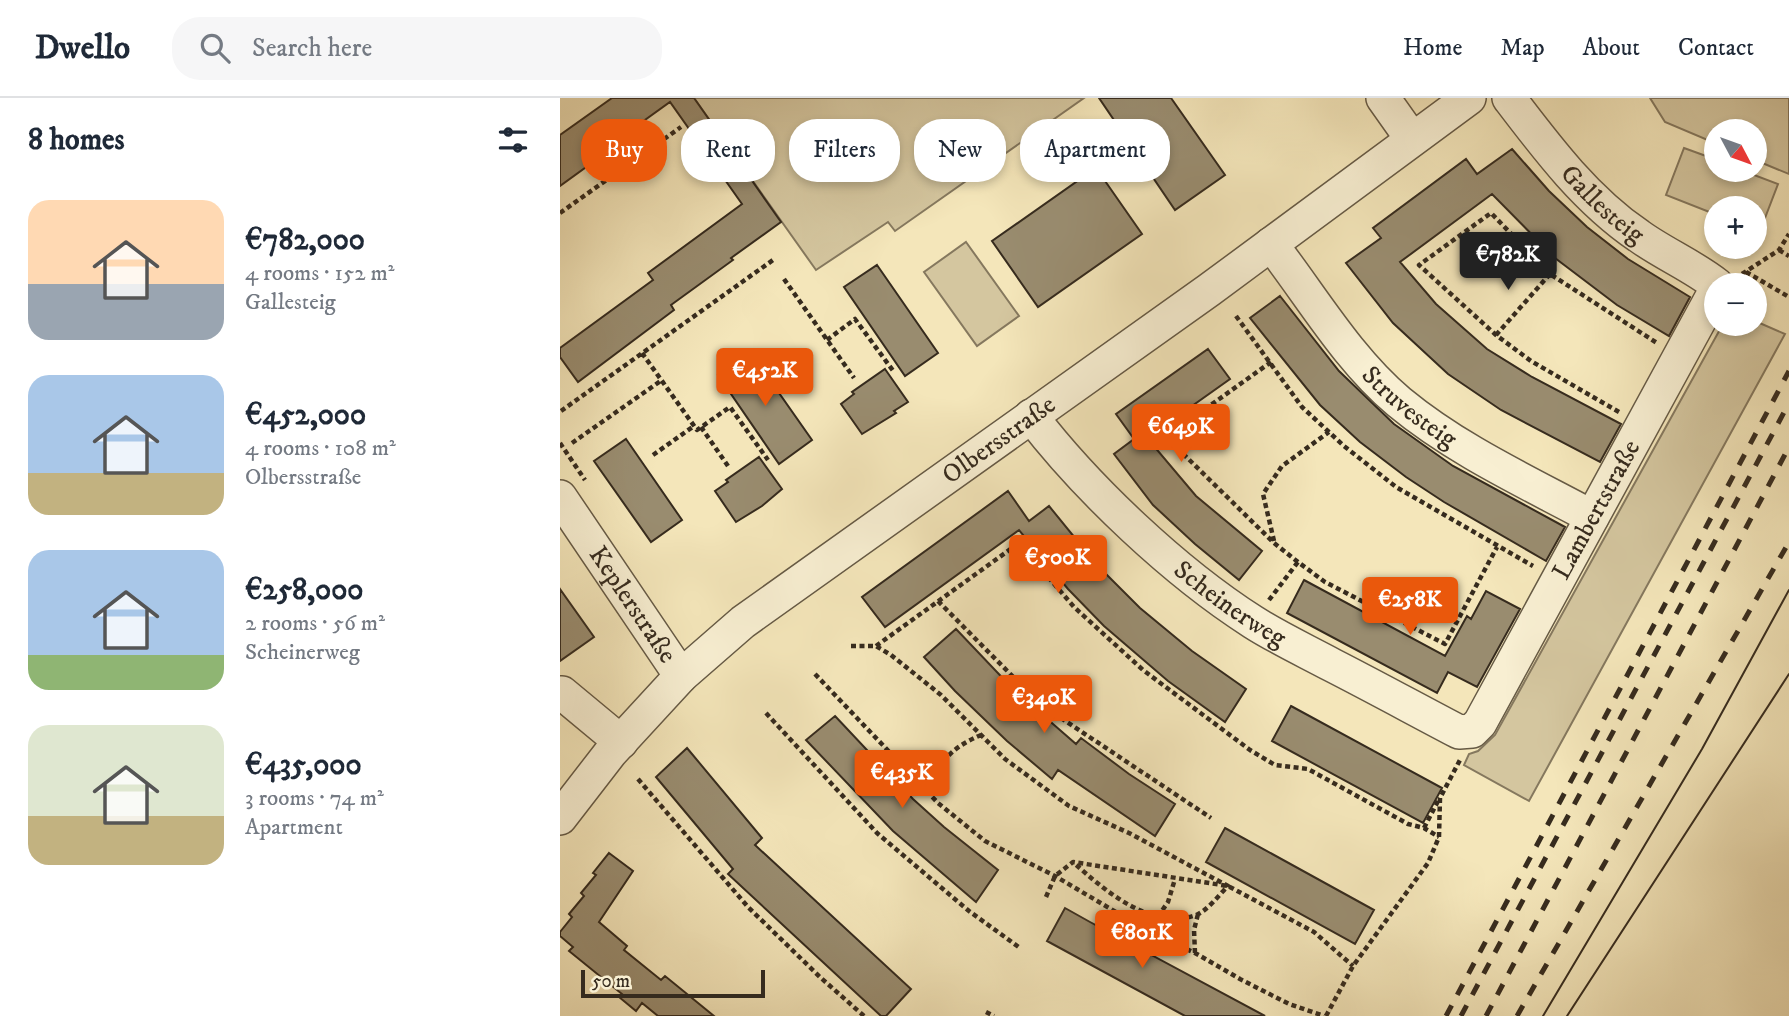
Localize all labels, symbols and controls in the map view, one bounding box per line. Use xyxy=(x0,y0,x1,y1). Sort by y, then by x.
search box xyxy=(172,17,662,80)
text: Dwello xyxy=(35,28,130,69)
icon: search xyxy=(196,29,234,67)
text: Search here xyxy=(252,32,372,65)
text: Home xyxy=(1403,33,1462,63)
text: Map xyxy=(1500,33,1545,63)
text: About xyxy=(1583,33,1640,63)
text: Contact xyxy=(1678,33,1754,63)
chip: Buy xyxy=(581,119,667,182)
chip: Rent xyxy=(681,119,775,182)
chip: Filters xyxy=(789,119,900,182)
chip: New xyxy=(914,119,1006,182)
chip: Apartment xyxy=(1020,119,1170,182)
north arrow xyxy=(1704,119,1768,182)
map controls xyxy=(1704,119,1767,336)
icon: filters xyxy=(494,121,532,159)
text: 8 homes xyxy=(28,122,125,159)
street label: Gallesteig xyxy=(1553,158,1651,251)
button: + xyxy=(1704,196,1767,259)
text: €782,000 xyxy=(245,222,365,259)
icon: home xyxy=(84,228,168,312)
pin: €782K xyxy=(1459,232,1557,292)
text: €782K xyxy=(1476,240,1540,269)
text: 4 rooms · 152 m² xyxy=(245,259,394,288)
button: − xyxy=(1704,273,1767,336)
text: Gallesteig xyxy=(245,288,336,317)
pin: €452K xyxy=(716,348,814,408)
text: €452K xyxy=(732,356,798,385)
street label: Struvesteig xyxy=(1354,359,1463,456)
street label: Olbersstraße xyxy=(936,388,1062,491)
text: €452,000 xyxy=(245,397,366,434)
icon: home xyxy=(84,403,168,487)
pin: €649K xyxy=(1132,404,1230,464)
text: €649K xyxy=(1148,412,1214,441)
text: 4 rooms · 108 m² xyxy=(245,434,396,463)
street label: Lambertstraße xyxy=(1545,434,1648,585)
text: Olbersstraße xyxy=(245,463,361,492)
pin: €500K xyxy=(1009,536,1107,595)
street label: Keplerstraße xyxy=(582,540,684,670)
text: €500K xyxy=(1025,543,1091,572)
street label: Scheinerweg xyxy=(1167,553,1292,655)
text: €258,000 xyxy=(245,572,364,609)
icon: home xyxy=(84,578,168,662)
pin: €258K xyxy=(1361,578,1459,637)
text: €258K xyxy=(1378,585,1442,614)
text: 2 rooms · 56 m² xyxy=(245,609,385,638)
text: Scheinerweg xyxy=(245,638,360,667)
pin: €340K xyxy=(995,676,1093,735)
text: €340K xyxy=(1012,683,1076,712)
text: €435,000 xyxy=(245,747,362,784)
pin: €435K xyxy=(853,750,951,810)
icon: home xyxy=(84,753,168,837)
text: €435K xyxy=(871,758,933,787)
text: 3 rooms · 74 m² xyxy=(245,784,384,813)
text: Apartment xyxy=(245,813,343,842)
pin: €801K xyxy=(1093,910,1191,970)
text: €801K xyxy=(1111,918,1173,947)
scale bar xyxy=(581,967,765,999)
text: 50 m xyxy=(592,970,630,993)

